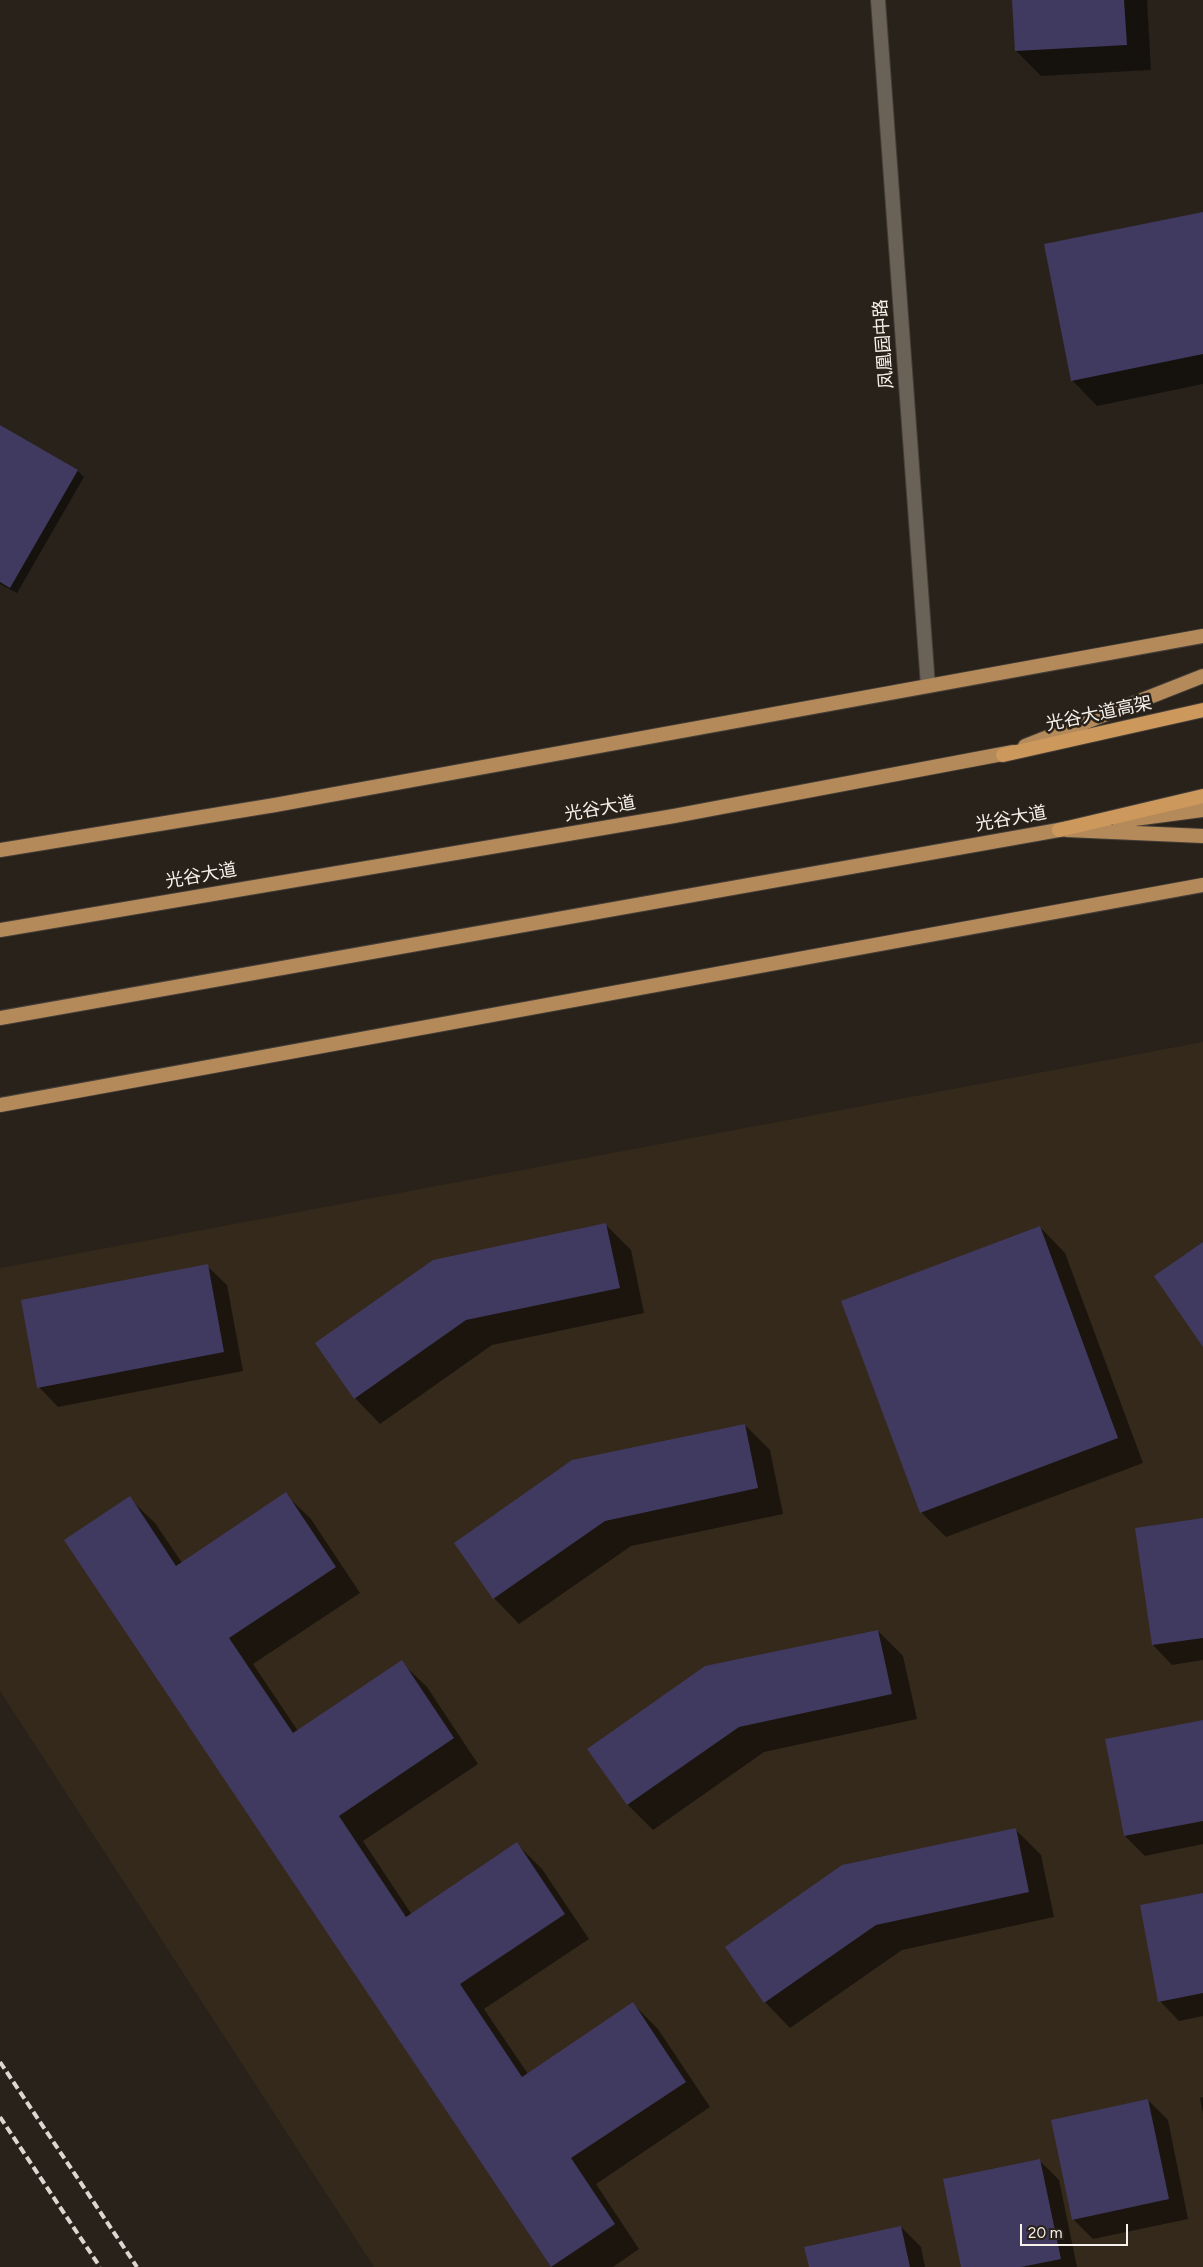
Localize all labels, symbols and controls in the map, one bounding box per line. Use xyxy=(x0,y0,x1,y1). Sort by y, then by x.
street label: 凤凰园中路 xyxy=(870,298,898,390)
street label: 光谷大道高架 xyxy=(1044,692,1154,736)
street label: 光谷大道 xyxy=(563,792,637,826)
street label: 光谷大道 xyxy=(974,802,1048,836)
street label: 光谷大道 xyxy=(164,859,238,893)
scale bar xyxy=(1023,2214,1130,2246)
text: 20 m xyxy=(1028,2224,1062,2242)

